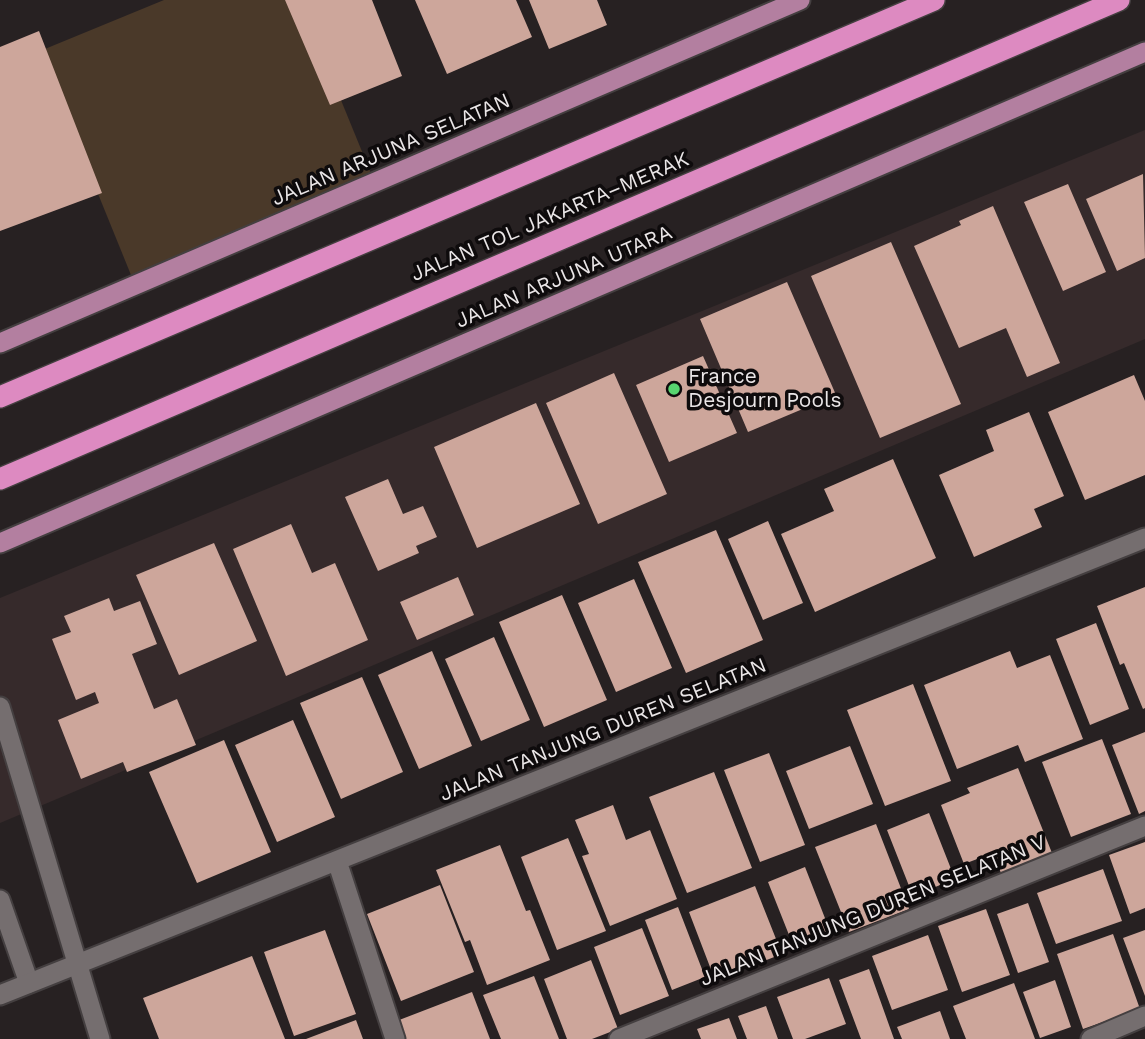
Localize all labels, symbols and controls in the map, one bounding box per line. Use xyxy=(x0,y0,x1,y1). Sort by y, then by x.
street label: JALAN ARJUNA SELATAN xyxy=(268,88,514,212)
street label: JALAN TOL JAKARTA–MERAK xyxy=(407,147,693,287)
street label: JALAN ARJUNA UTARA xyxy=(452,220,676,334)
place label: France Desjourn Pools xyxy=(688,364,842,414)
marker: France Desjourn Pools xyxy=(666,381,682,397)
street label: JALAN TANJUNG DUREN SELATAN xyxy=(436,653,770,807)
street label: JALAN TANJUNG DUREN SELATAN V xyxy=(696,830,1050,992)

